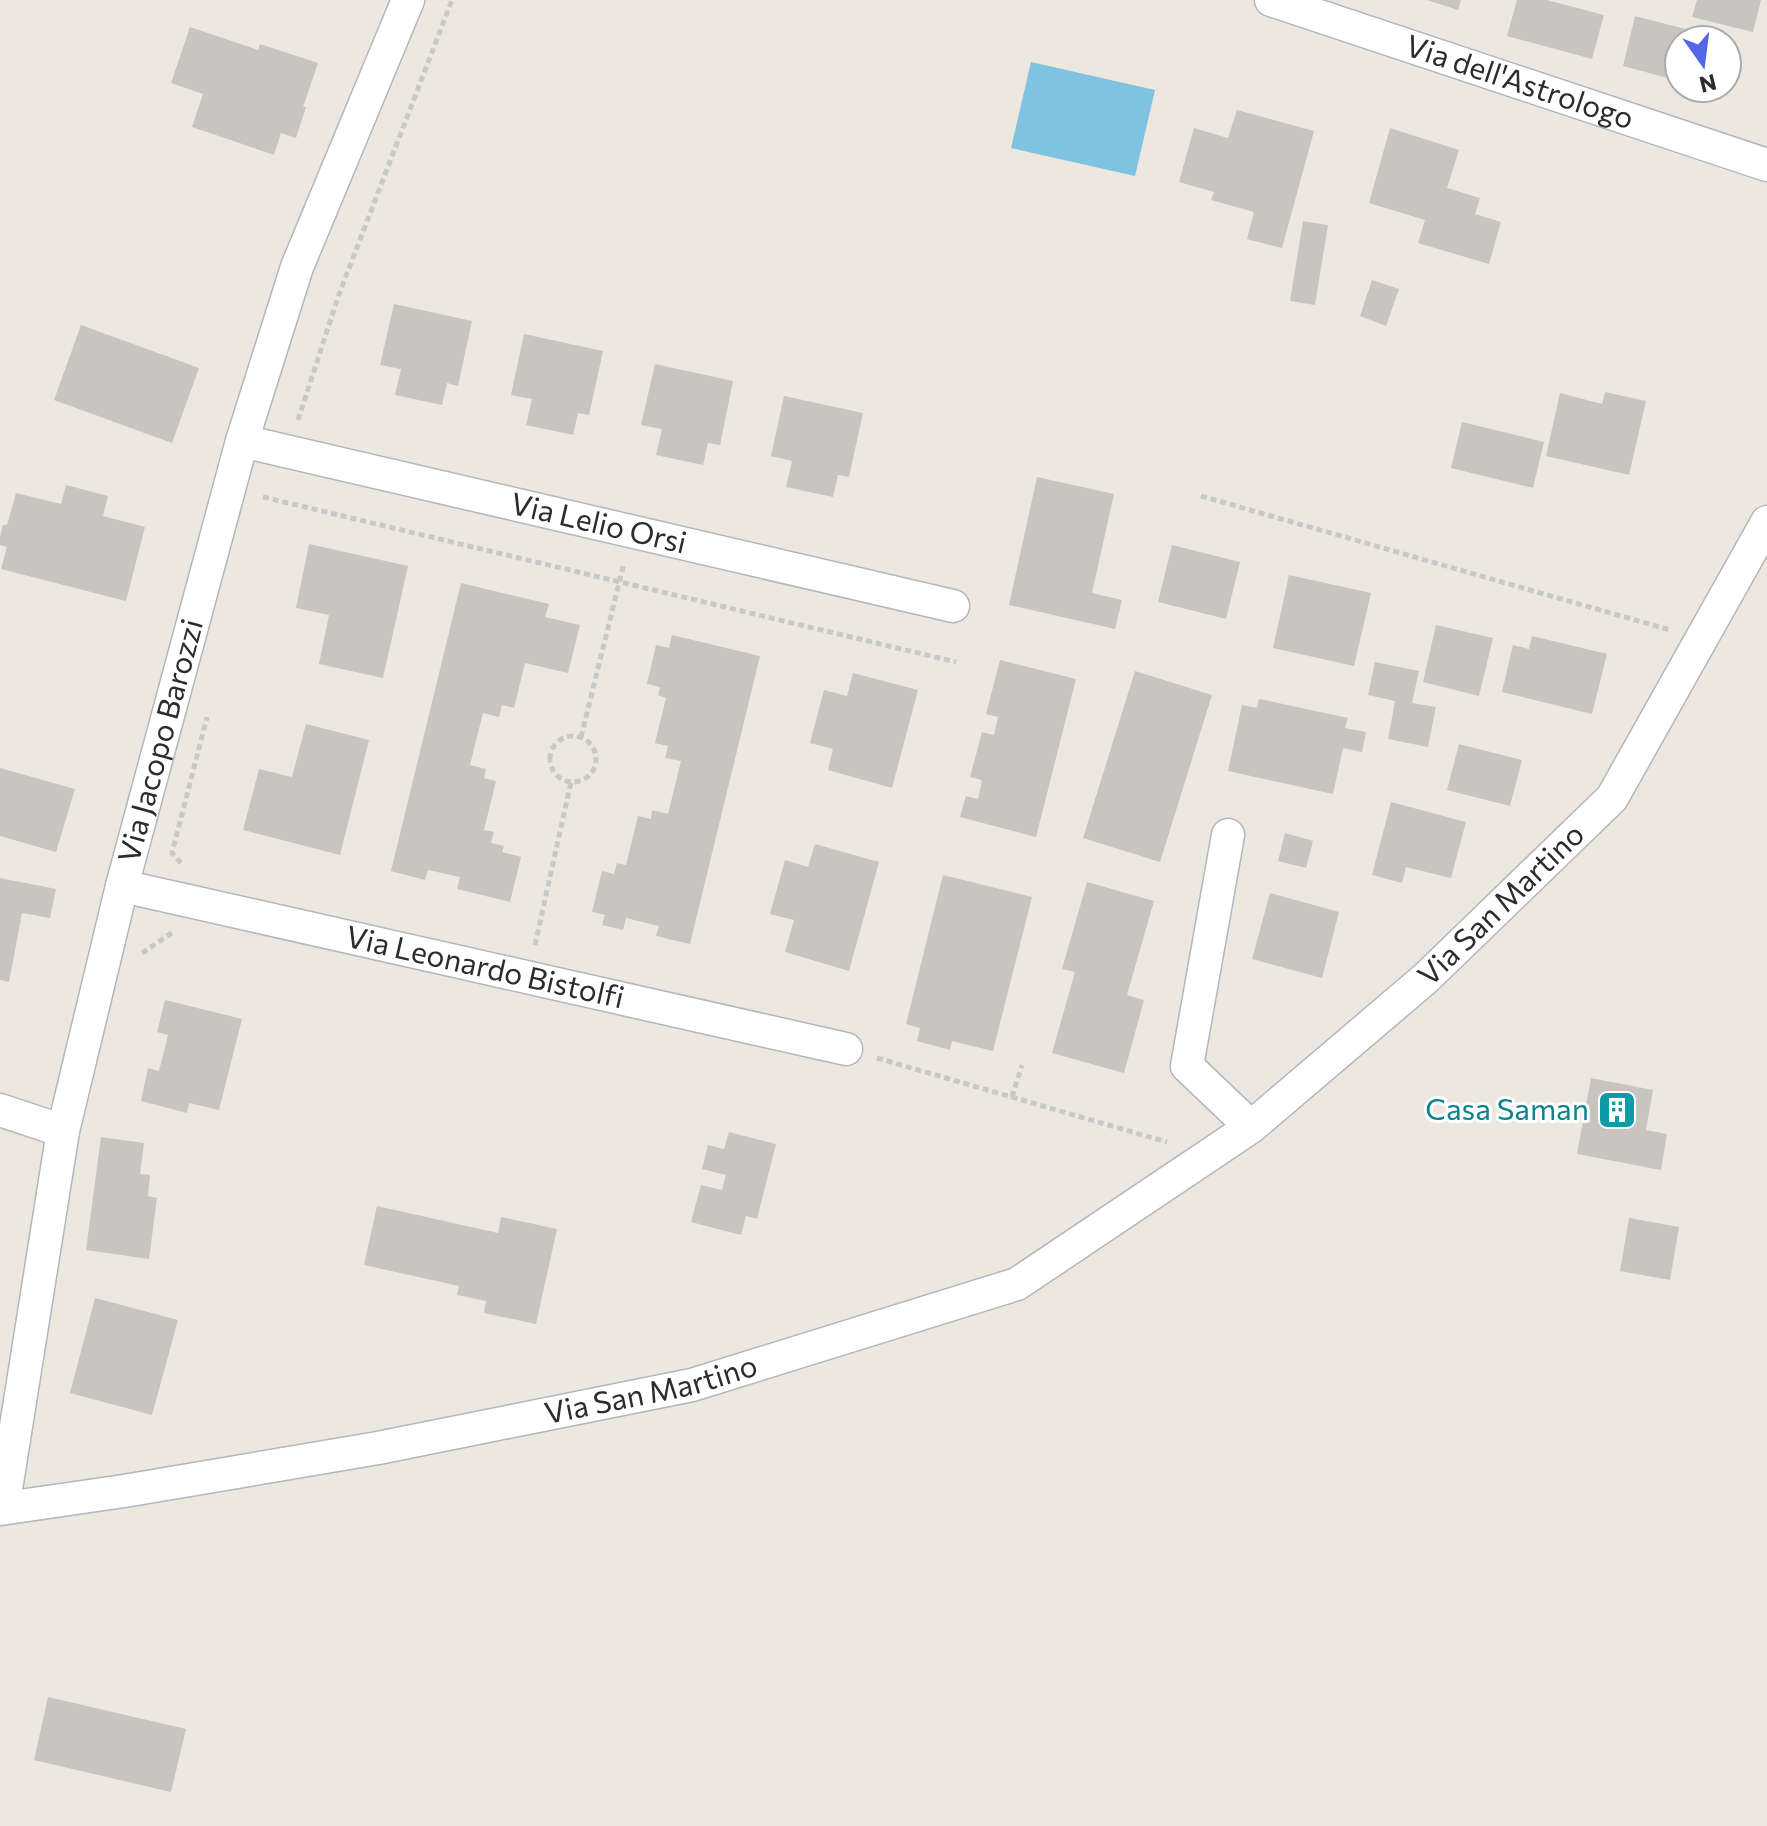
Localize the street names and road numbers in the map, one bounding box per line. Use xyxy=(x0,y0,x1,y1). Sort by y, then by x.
street label: Via dell'Astrologo xyxy=(1402,25,1639,135)
street label: Via Lelio Orsi xyxy=(508,483,691,560)
street label: Via Jacopo Barozzi xyxy=(108,615,209,866)
street label: Via San Martino xyxy=(1409,814,1591,992)
street label: Via Leonardo Bistolfi xyxy=(343,916,628,1015)
street label: Via San Martino xyxy=(541,1345,761,1430)

